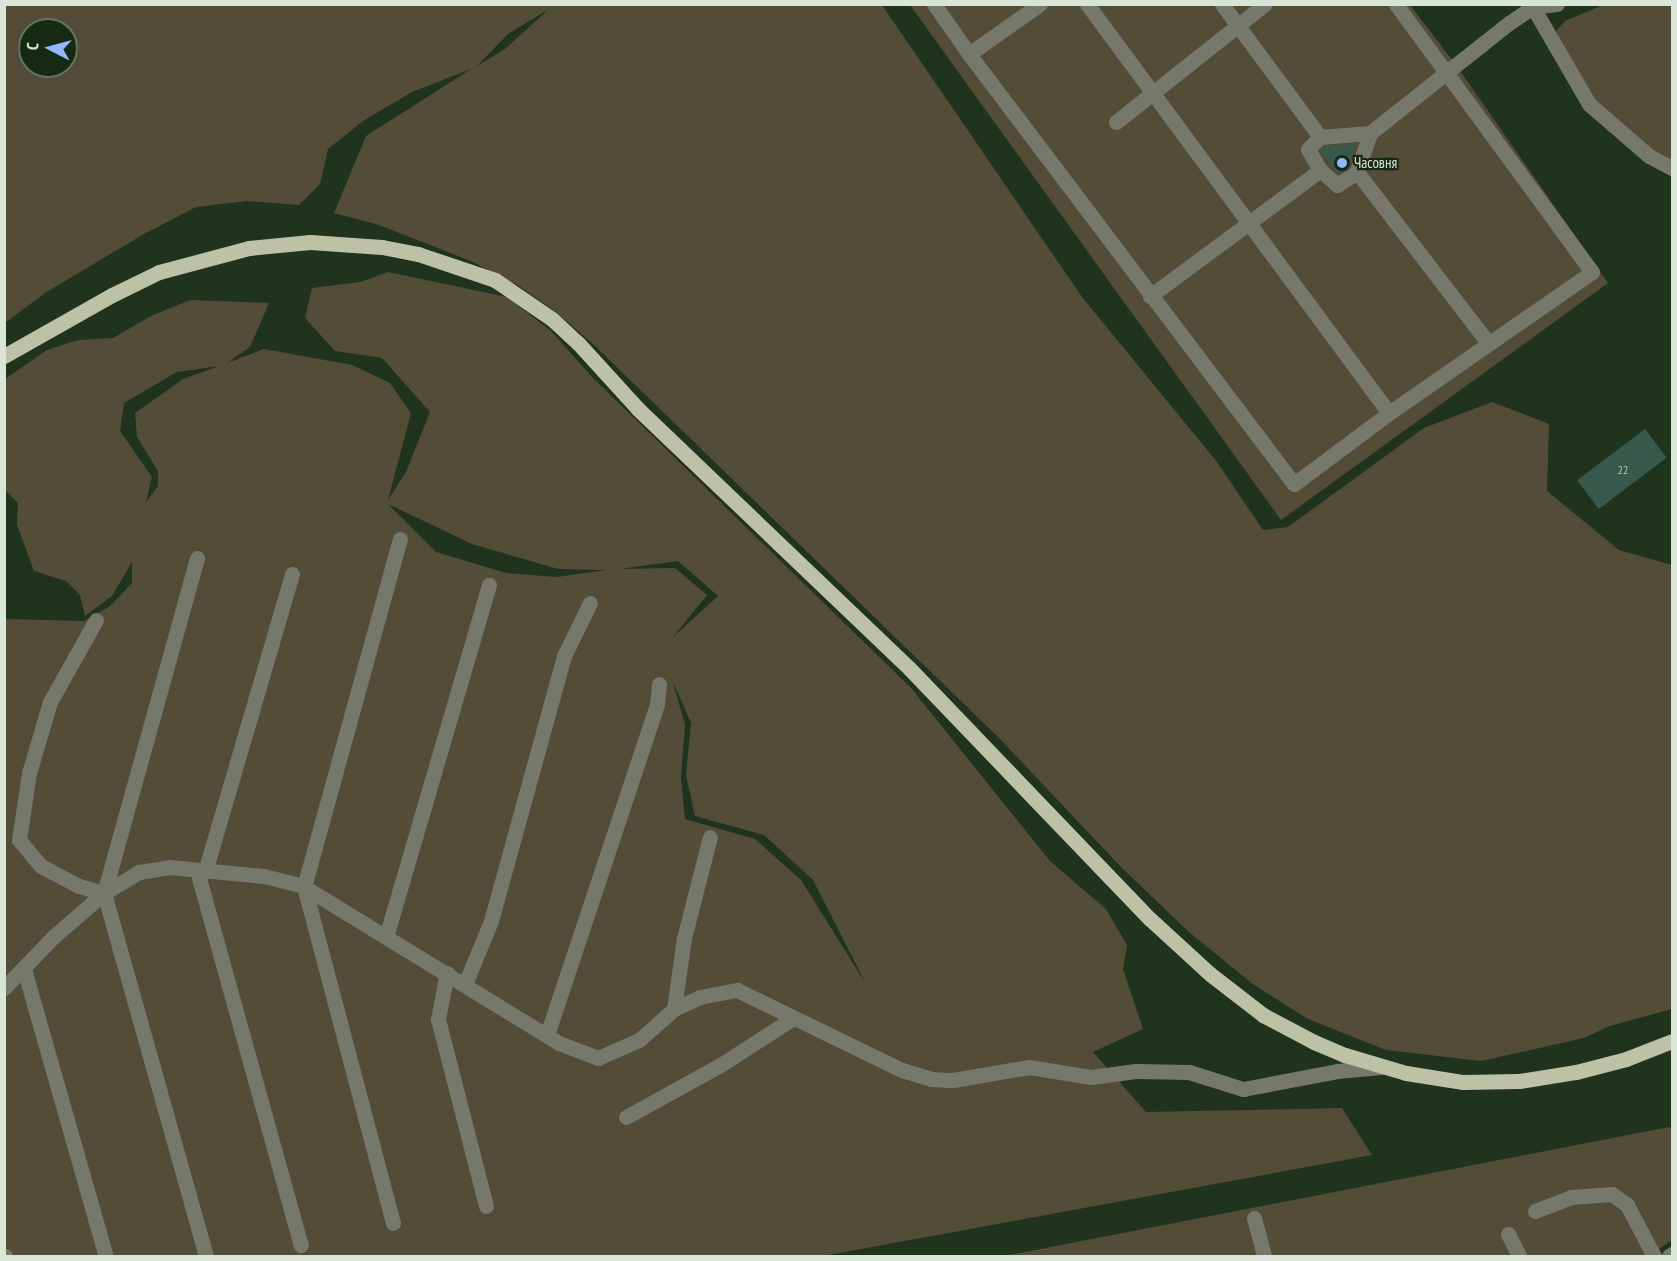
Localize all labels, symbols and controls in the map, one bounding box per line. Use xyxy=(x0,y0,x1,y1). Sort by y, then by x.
north arrow xyxy=(18,18,78,78)
text: С xyxy=(22,42,42,51)
place label: Часовня xyxy=(1354,154,1397,172)
marker: Часовня xyxy=(1335,156,1349,170)
house number: 22 xyxy=(1618,463,1628,477)

